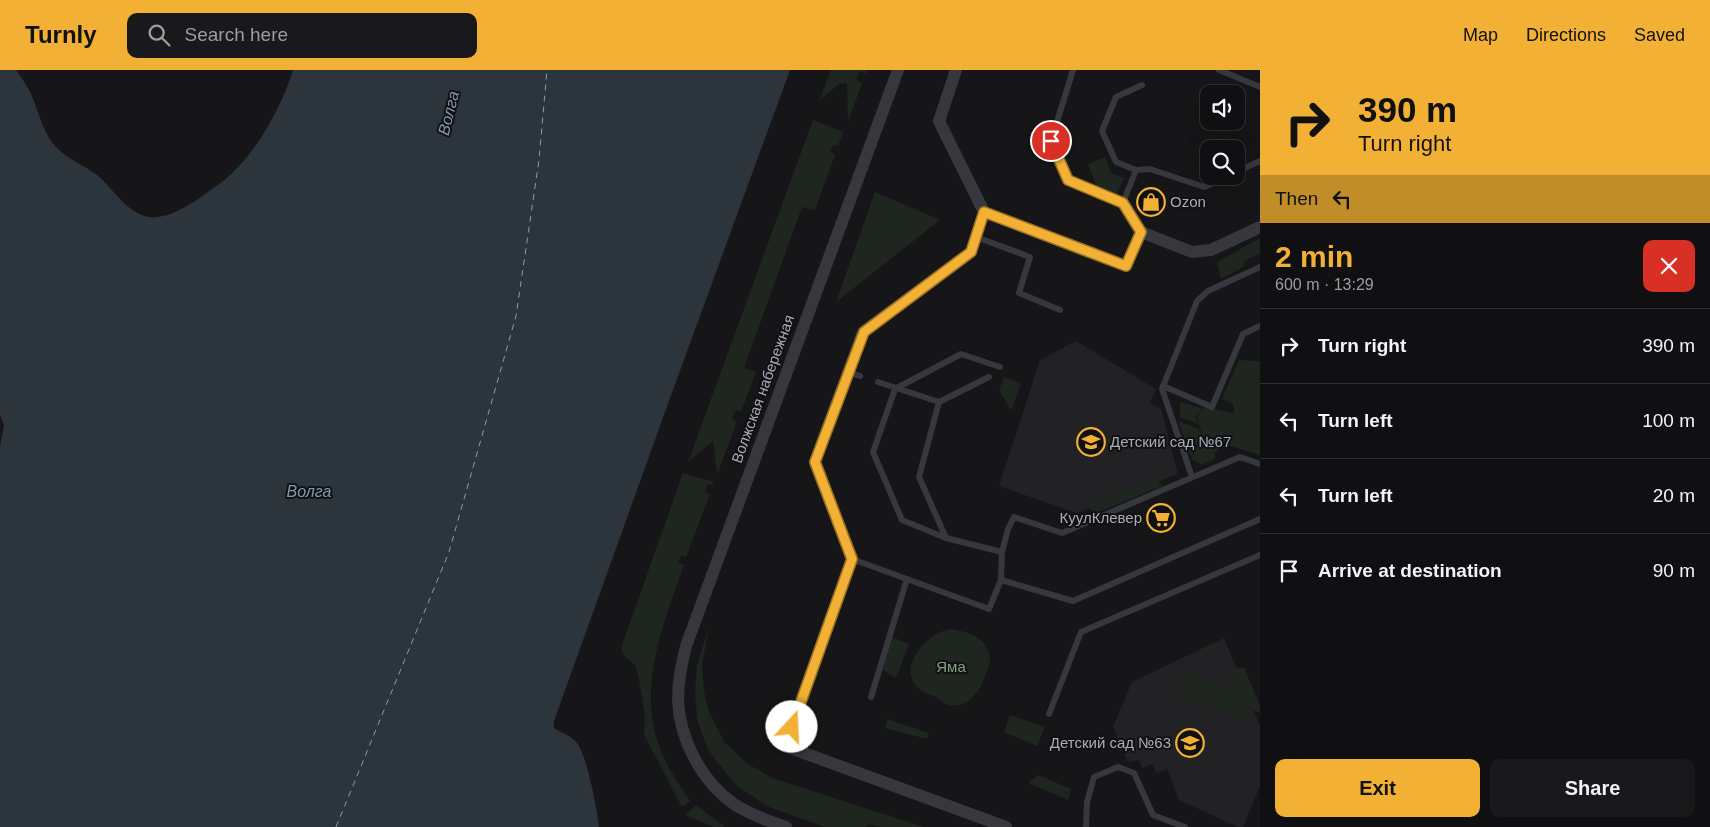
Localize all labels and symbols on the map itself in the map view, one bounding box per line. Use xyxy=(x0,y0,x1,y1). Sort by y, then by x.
water label: Волга xyxy=(435,89,462,137)
pin xyxy=(1030,120,1072,162)
shop icon: Ozon xyxy=(1136,187,1166,217)
place label: Ozon xyxy=(1170,193,1206,210)
street label: Волжская набережная xyxy=(728,312,797,465)
school or university icon: Детский сад №67 xyxy=(1076,427,1106,457)
place label: Детский сад №67 xyxy=(1110,433,1231,450)
water label: Волга xyxy=(287,483,332,500)
supermarket icon: КуулКлевер xyxy=(1146,503,1176,533)
place label: КуулКлевер xyxy=(1060,509,1142,526)
park label: Яма xyxy=(936,658,966,675)
position arrow xyxy=(765,700,817,752)
school or university icon: Детский сад №63 xyxy=(1175,728,1205,758)
place label: Детский сад №63 xyxy=(1050,734,1171,751)

